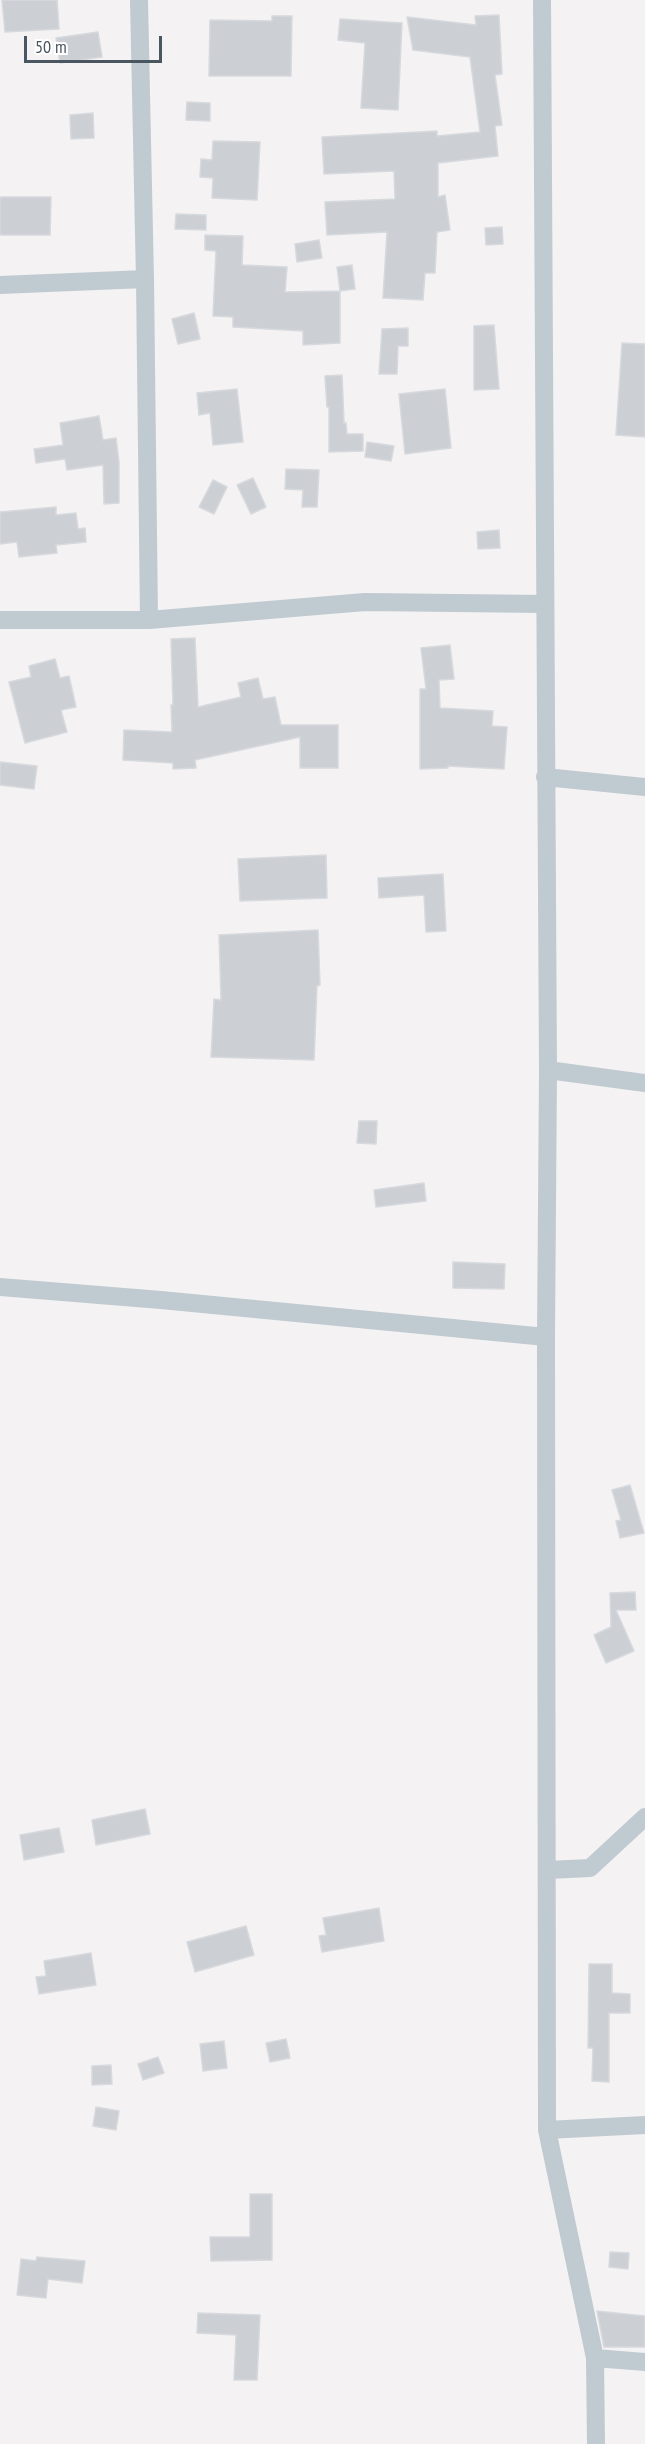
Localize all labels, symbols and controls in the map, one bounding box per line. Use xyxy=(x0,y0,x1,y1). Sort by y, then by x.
scale bar xyxy=(27,24,165,62)
text: 50 m xyxy=(35,35,67,58)

